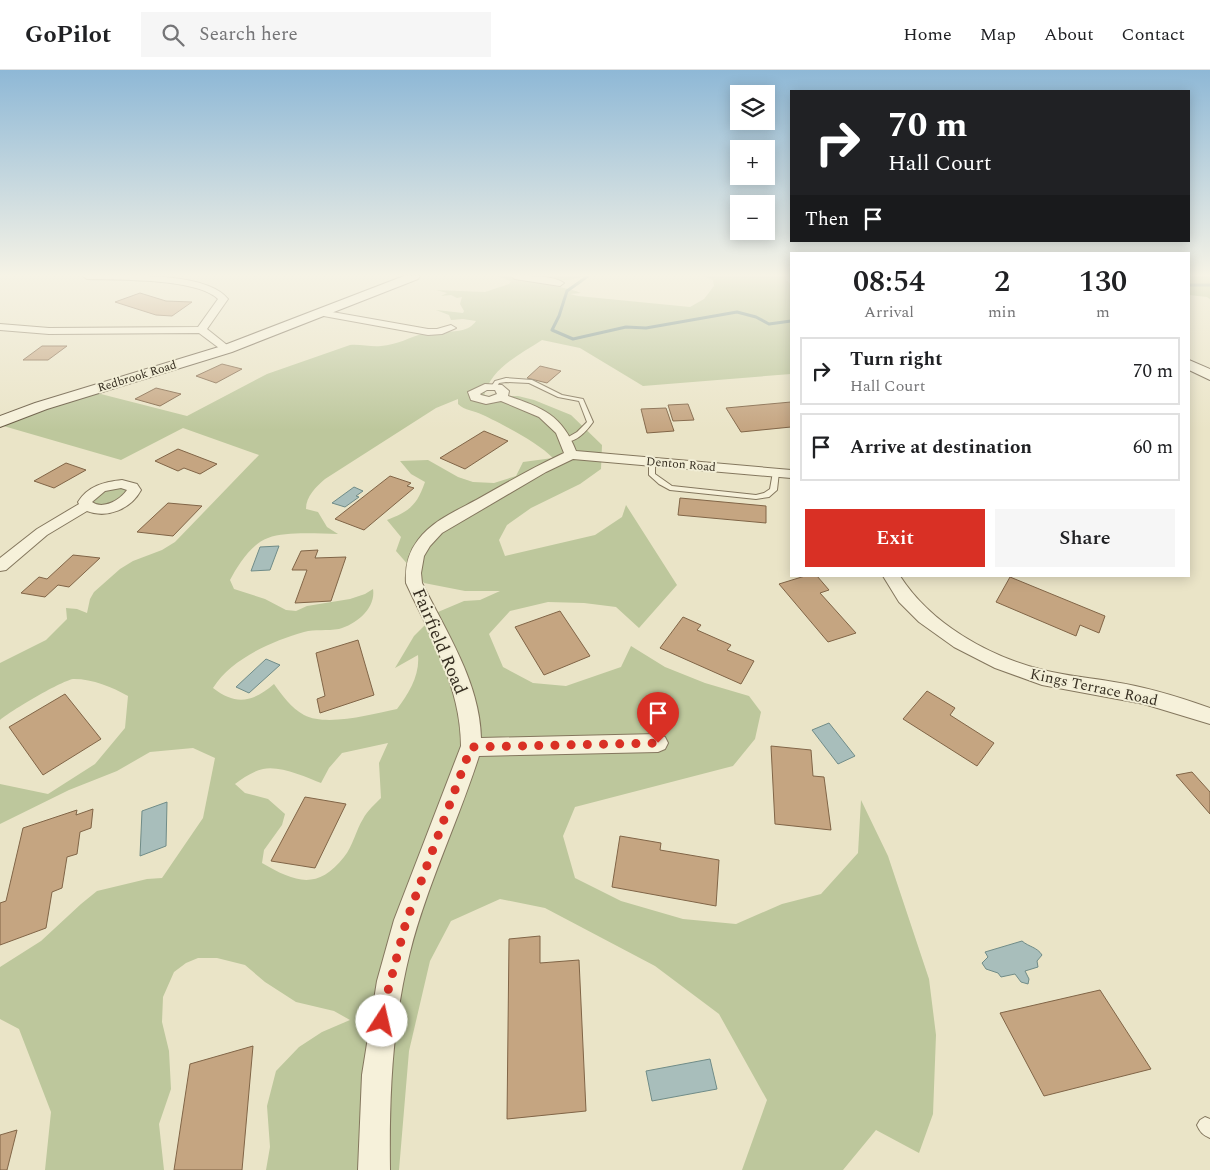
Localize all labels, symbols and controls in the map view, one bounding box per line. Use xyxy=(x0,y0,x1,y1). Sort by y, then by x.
search box xyxy=(141,12,491,57)
text: GoPilot xyxy=(25,17,111,53)
text: Search here xyxy=(199,20,298,49)
icon: search xyxy=(159,21,187,49)
text: Home xyxy=(903,21,952,48)
text: Map xyxy=(980,21,1016,48)
text: About xyxy=(1044,21,1094,48)
text: Contact xyxy=(1122,21,1185,48)
map controls xyxy=(730,85,775,240)
button: layers xyxy=(730,85,775,130)
text: 70 m xyxy=(888,99,968,152)
icon: right xyxy=(805,110,870,175)
button: + xyxy=(730,140,775,185)
text: Hall Court xyxy=(888,147,992,180)
button: − xyxy=(730,195,775,240)
text: Then xyxy=(805,205,849,234)
icon: arrive xyxy=(859,205,887,233)
text: 08:54 xyxy=(853,259,925,305)
text: 2 xyxy=(994,259,1010,305)
text: 130 xyxy=(1079,259,1127,305)
text: Arrival xyxy=(864,300,914,324)
text: min xyxy=(988,300,1016,324)
text: m xyxy=(1096,300,1110,324)
text: Turn right xyxy=(850,345,943,374)
street label: Redbrook Road xyxy=(95,355,179,398)
icon: right xyxy=(807,357,835,385)
text: 70 m xyxy=(1133,357,1173,386)
text: Hall Court xyxy=(850,374,925,398)
icon: arrive xyxy=(807,433,835,461)
text: Arrive at destination xyxy=(850,433,1032,462)
text: 60 m xyxy=(1133,433,1173,462)
street label: Denton Road xyxy=(645,452,717,477)
button: Exit xyxy=(805,509,985,567)
button: Share xyxy=(995,509,1175,567)
street label: Fairfield Road xyxy=(405,584,474,699)
street label: Kings Terrace Road xyxy=(1028,663,1160,712)
pin xyxy=(637,692,679,743)
icon: arrive xyxy=(644,699,672,727)
position arrow xyxy=(355,994,407,1046)

